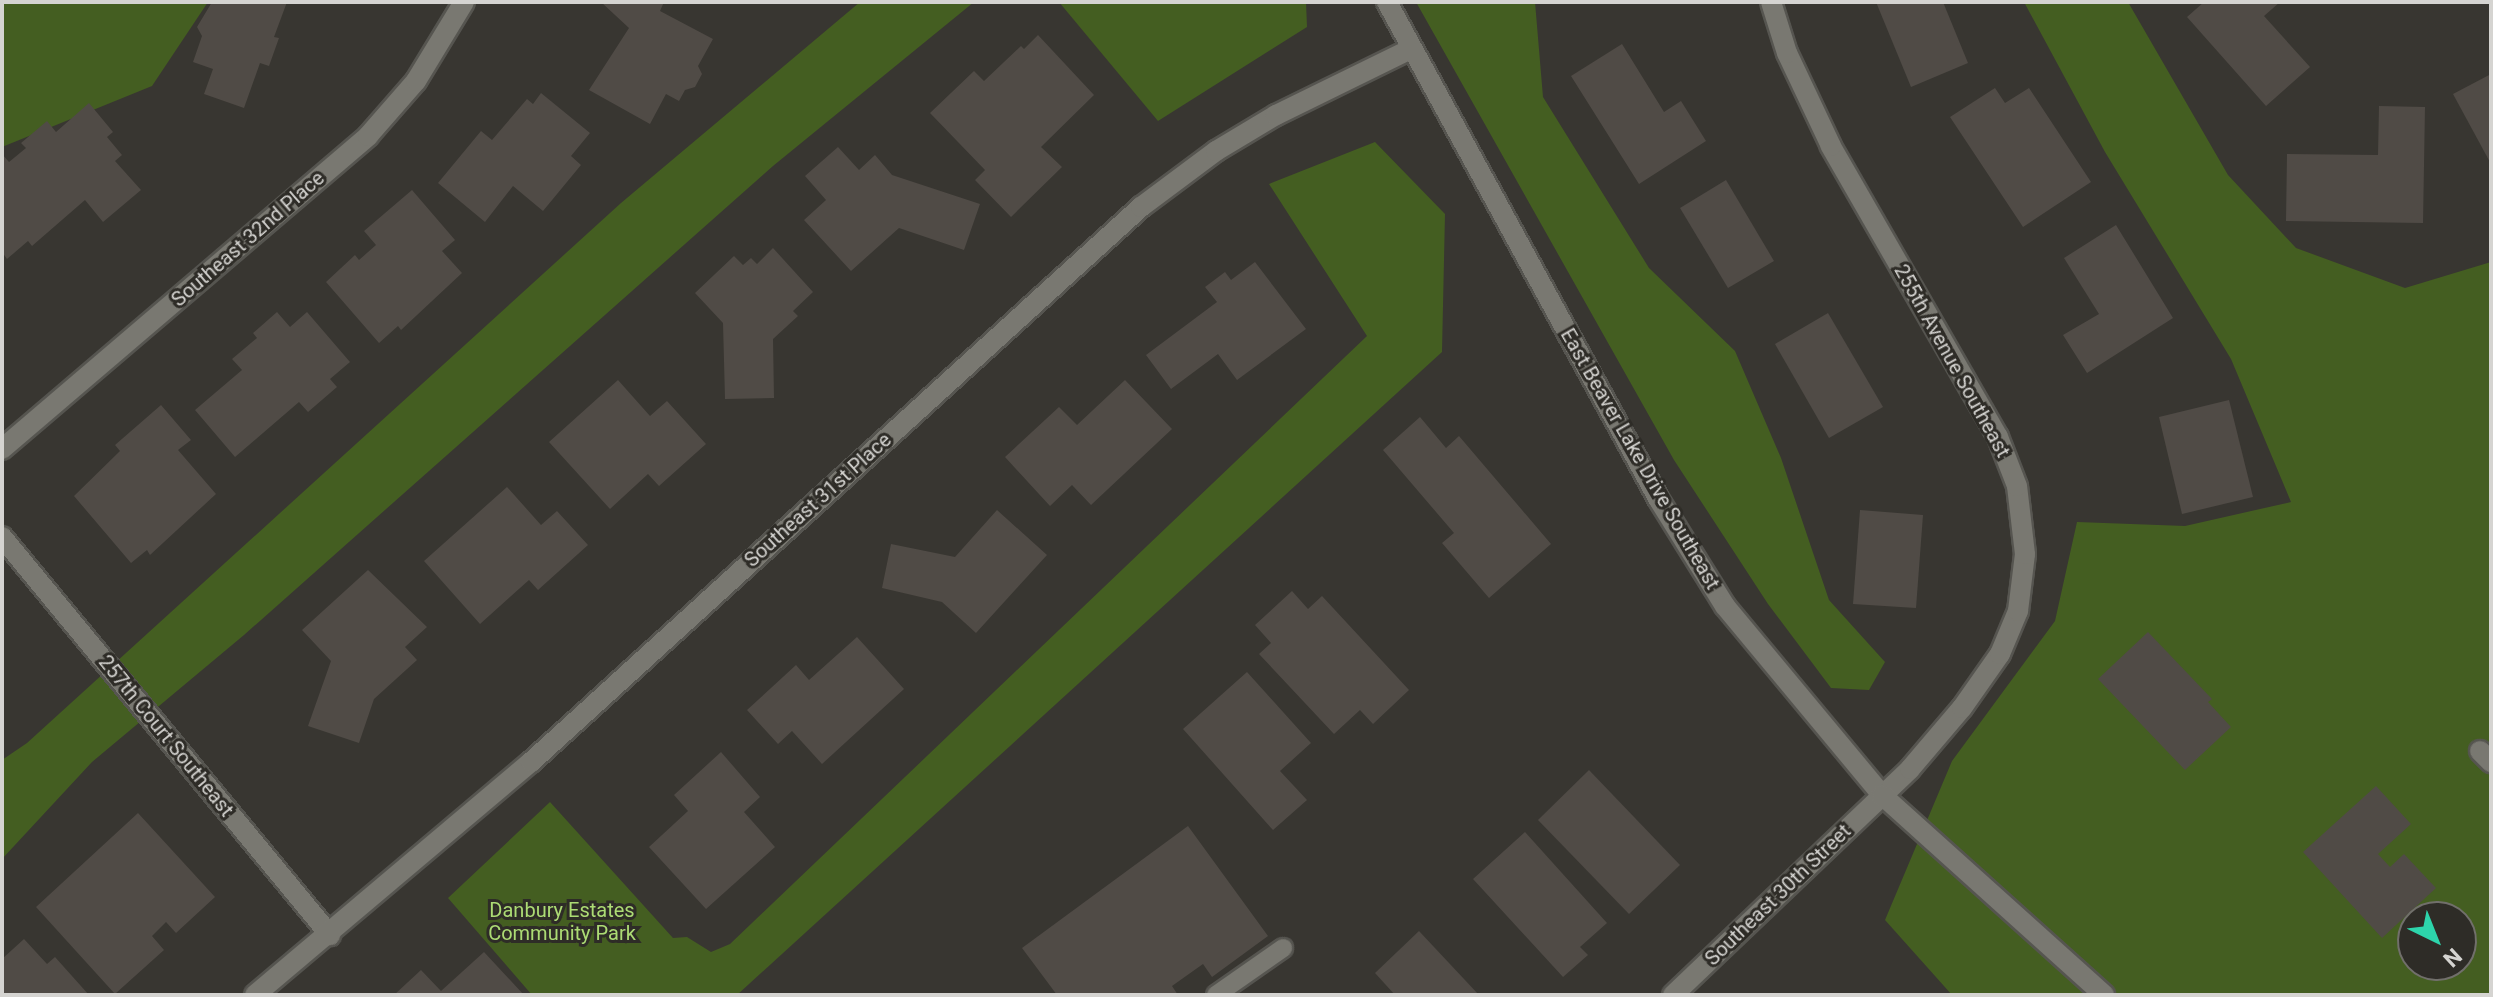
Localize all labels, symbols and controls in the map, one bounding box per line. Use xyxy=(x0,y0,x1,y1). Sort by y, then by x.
street label: Southeast 32nd Place xyxy=(167,166,329,312)
street label: 255th Avenue Southeast xyxy=(1889,260,2015,462)
street label: East Beaver Lake Drive Southeast xyxy=(1555,324,1725,594)
street label: Southeast 31st Place xyxy=(740,428,896,572)
street label: 257th Court Southeast xyxy=(94,650,238,822)
street label: Southeast 30th Street xyxy=(1700,819,1856,971)
park label: Danbury Estates Community Park xyxy=(488,898,636,945)
north arrow xyxy=(2397,901,2477,981)
text: N xyxy=(2438,943,2467,972)

